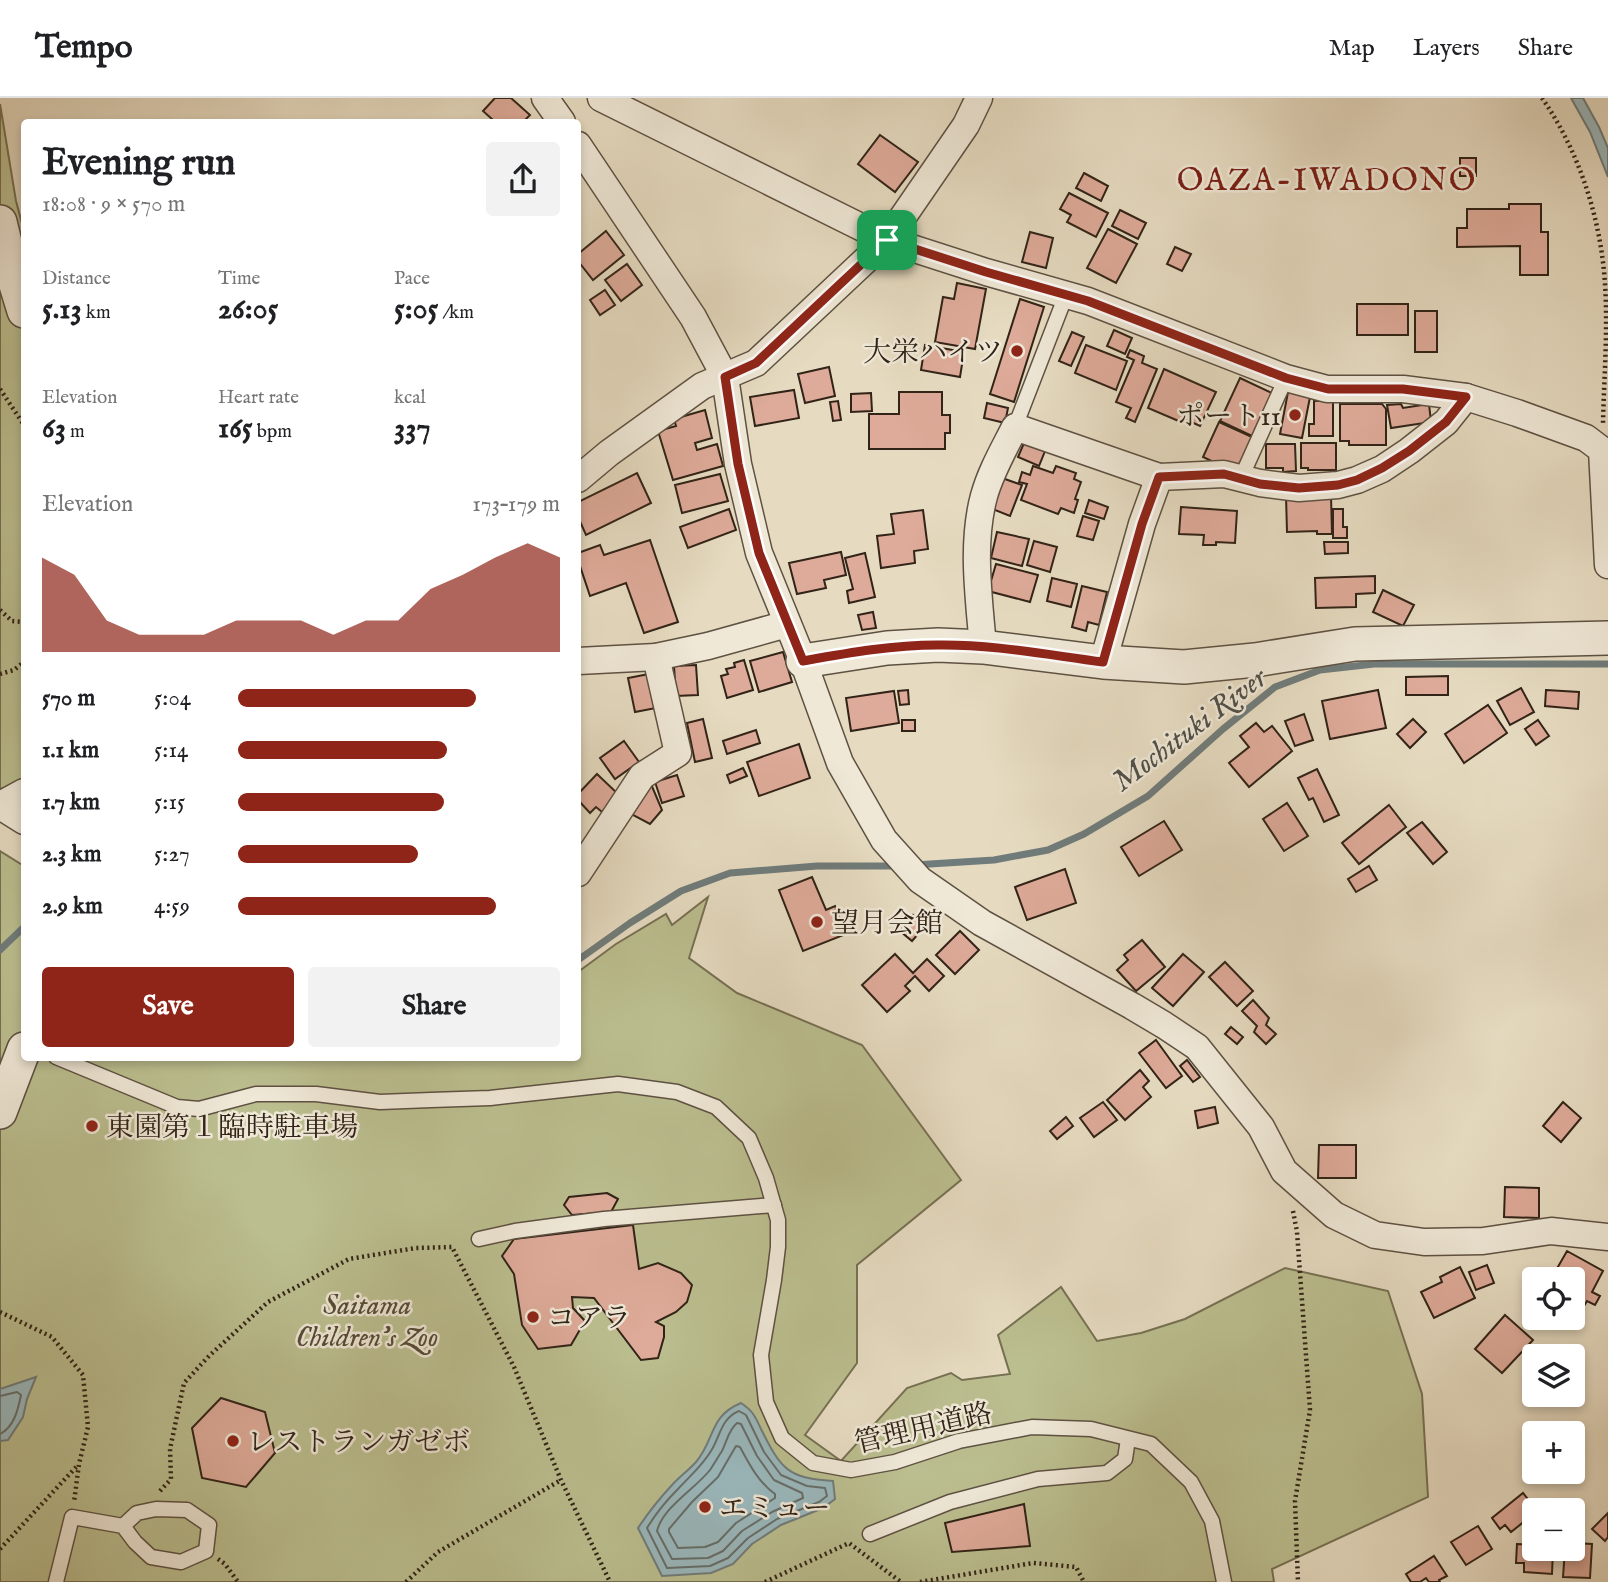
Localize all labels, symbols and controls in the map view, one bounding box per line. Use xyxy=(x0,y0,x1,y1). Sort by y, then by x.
text: Tempo xyxy=(35,27,133,69)
text: Map xyxy=(1329,33,1375,64)
text: Layers xyxy=(1413,33,1480,64)
text: Share xyxy=(1518,33,1573,64)
text: Evening run xyxy=(42,140,236,188)
button: share xyxy=(486,142,560,216)
district label: OAZA-IWADONO xyxy=(1177,161,1477,202)
text: 18:08 · 9 × 570 m xyxy=(42,190,185,219)
pin xyxy=(857,210,917,270)
icon: arrive xyxy=(868,221,906,259)
text: Distance xyxy=(42,267,111,291)
text: Time xyxy=(218,267,260,291)
text: Pace xyxy=(394,267,430,291)
text: 5.13 xyxy=(42,291,82,329)
text: 26:05 xyxy=(218,291,278,329)
text: 5:05 xyxy=(394,291,438,329)
text: km xyxy=(82,301,111,325)
text: /km xyxy=(438,301,474,325)
place label: 大栄ハイツ xyxy=(863,336,1003,371)
marker: 大栄ハイツ xyxy=(1009,343,1025,359)
text: Elevation xyxy=(42,386,117,410)
text: Heart rate xyxy=(218,386,299,410)
text: kcal xyxy=(394,386,426,410)
place label: ポート11 xyxy=(1176,400,1281,435)
marker: ポート11 xyxy=(1287,407,1303,423)
text: 63 xyxy=(42,410,66,448)
text: 165 xyxy=(218,410,253,448)
text: 337 xyxy=(394,410,430,448)
text: m xyxy=(66,420,85,444)
text: bpm xyxy=(253,420,292,444)
text: Elevation xyxy=(42,490,133,519)
text: 173–179 m xyxy=(472,490,560,519)
water label: Mochituki River xyxy=(1105,659,1277,801)
text: 570 m xyxy=(42,684,95,713)
text: 5:04 xyxy=(154,684,191,713)
text: 1.1 km xyxy=(42,736,99,765)
text: 5:14 xyxy=(154,736,188,765)
text: 1.7 km xyxy=(42,788,100,817)
text: 5:15 xyxy=(154,788,185,817)
text: 2.3 km xyxy=(42,840,101,869)
text: 5:27 xyxy=(154,840,190,869)
text: 2.9 km xyxy=(42,892,103,921)
text: 4:59 xyxy=(154,892,190,921)
place label: 望月会館 xyxy=(831,907,943,942)
marker: 望月会館 xyxy=(809,914,825,930)
button: Save xyxy=(42,967,294,1047)
button: Share xyxy=(308,967,560,1047)
place label: 東園第１臨時駐車場 xyxy=(106,1111,358,1146)
marker: 東園第１臨時駐車場 xyxy=(84,1118,100,1134)
map controls xyxy=(1522,1267,1585,1561)
button: locate xyxy=(1522,1267,1585,1330)
park label: Saitama Children's Zoo xyxy=(296,1289,438,1356)
place label: コアラ xyxy=(547,1302,631,1337)
marker: コアラ xyxy=(525,1309,541,1325)
button: layers xyxy=(1522,1344,1585,1407)
street label: 管理用道路 xyxy=(851,1397,996,1462)
button: + xyxy=(1522,1421,1585,1484)
place label: レストランガゼボ xyxy=(247,1426,470,1461)
marker: レストランガゼボ xyxy=(225,1433,241,1449)
place label: エミュー xyxy=(719,1492,830,1527)
button: − xyxy=(1522,1498,1585,1561)
marker: エミュー xyxy=(697,1499,713,1515)

